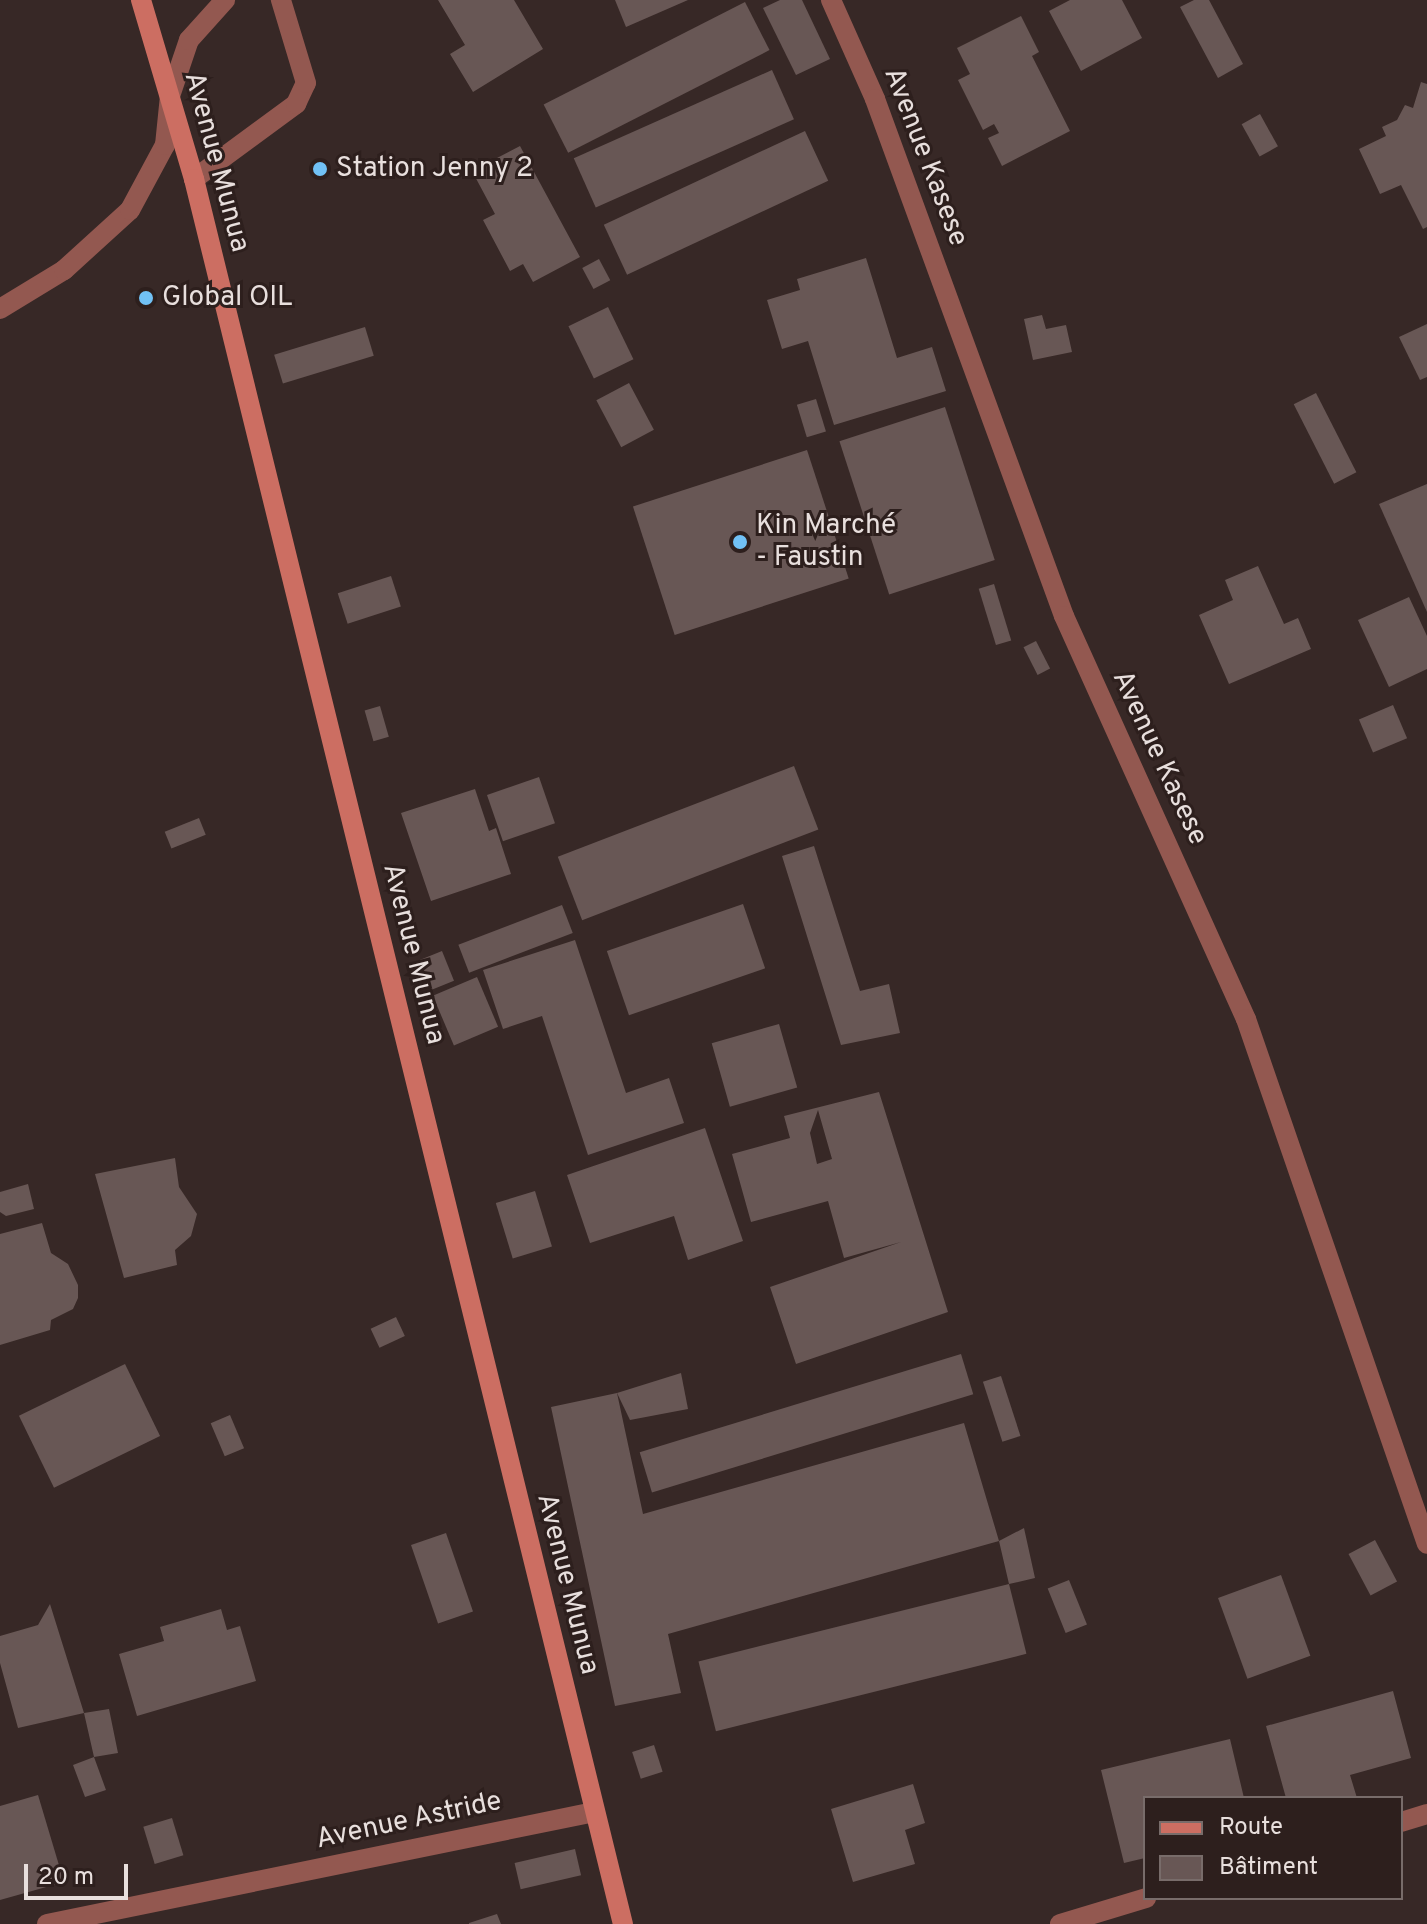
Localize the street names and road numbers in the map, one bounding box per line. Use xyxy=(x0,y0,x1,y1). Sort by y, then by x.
street label: Avenue Kasese xyxy=(876,63,974,251)
street label: Avenue Munua xyxy=(176,68,256,256)
street label: Avenue Kasese xyxy=(1104,665,1214,851)
street label: Avenue Munua xyxy=(374,860,452,1048)
street label: Avenue Munua xyxy=(528,1490,606,1678)
street label: Avenue Astride xyxy=(313,1785,505,1857)

